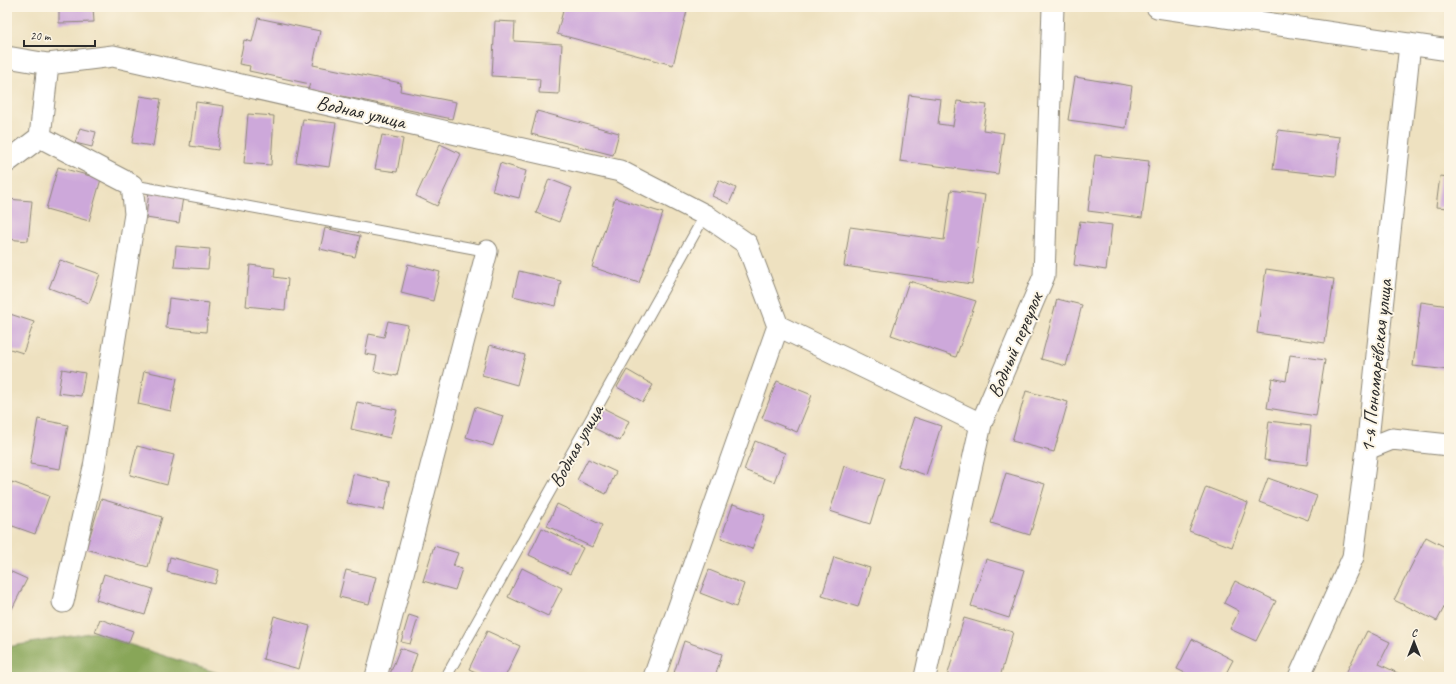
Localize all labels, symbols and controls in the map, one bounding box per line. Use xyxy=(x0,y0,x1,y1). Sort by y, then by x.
scale bar xyxy=(24,22,95,48)
text: 20 m xyxy=(30,28,52,44)
street label: Водная улица xyxy=(314,90,410,135)
street label: 1-я Пономарёвская улица xyxy=(1354,276,1398,454)
street label: Водный переулок xyxy=(982,287,1049,401)
street label: Водная улица xyxy=(543,399,610,492)
north arrow xyxy=(1394,622,1434,662)
text: С xyxy=(1411,625,1418,639)

